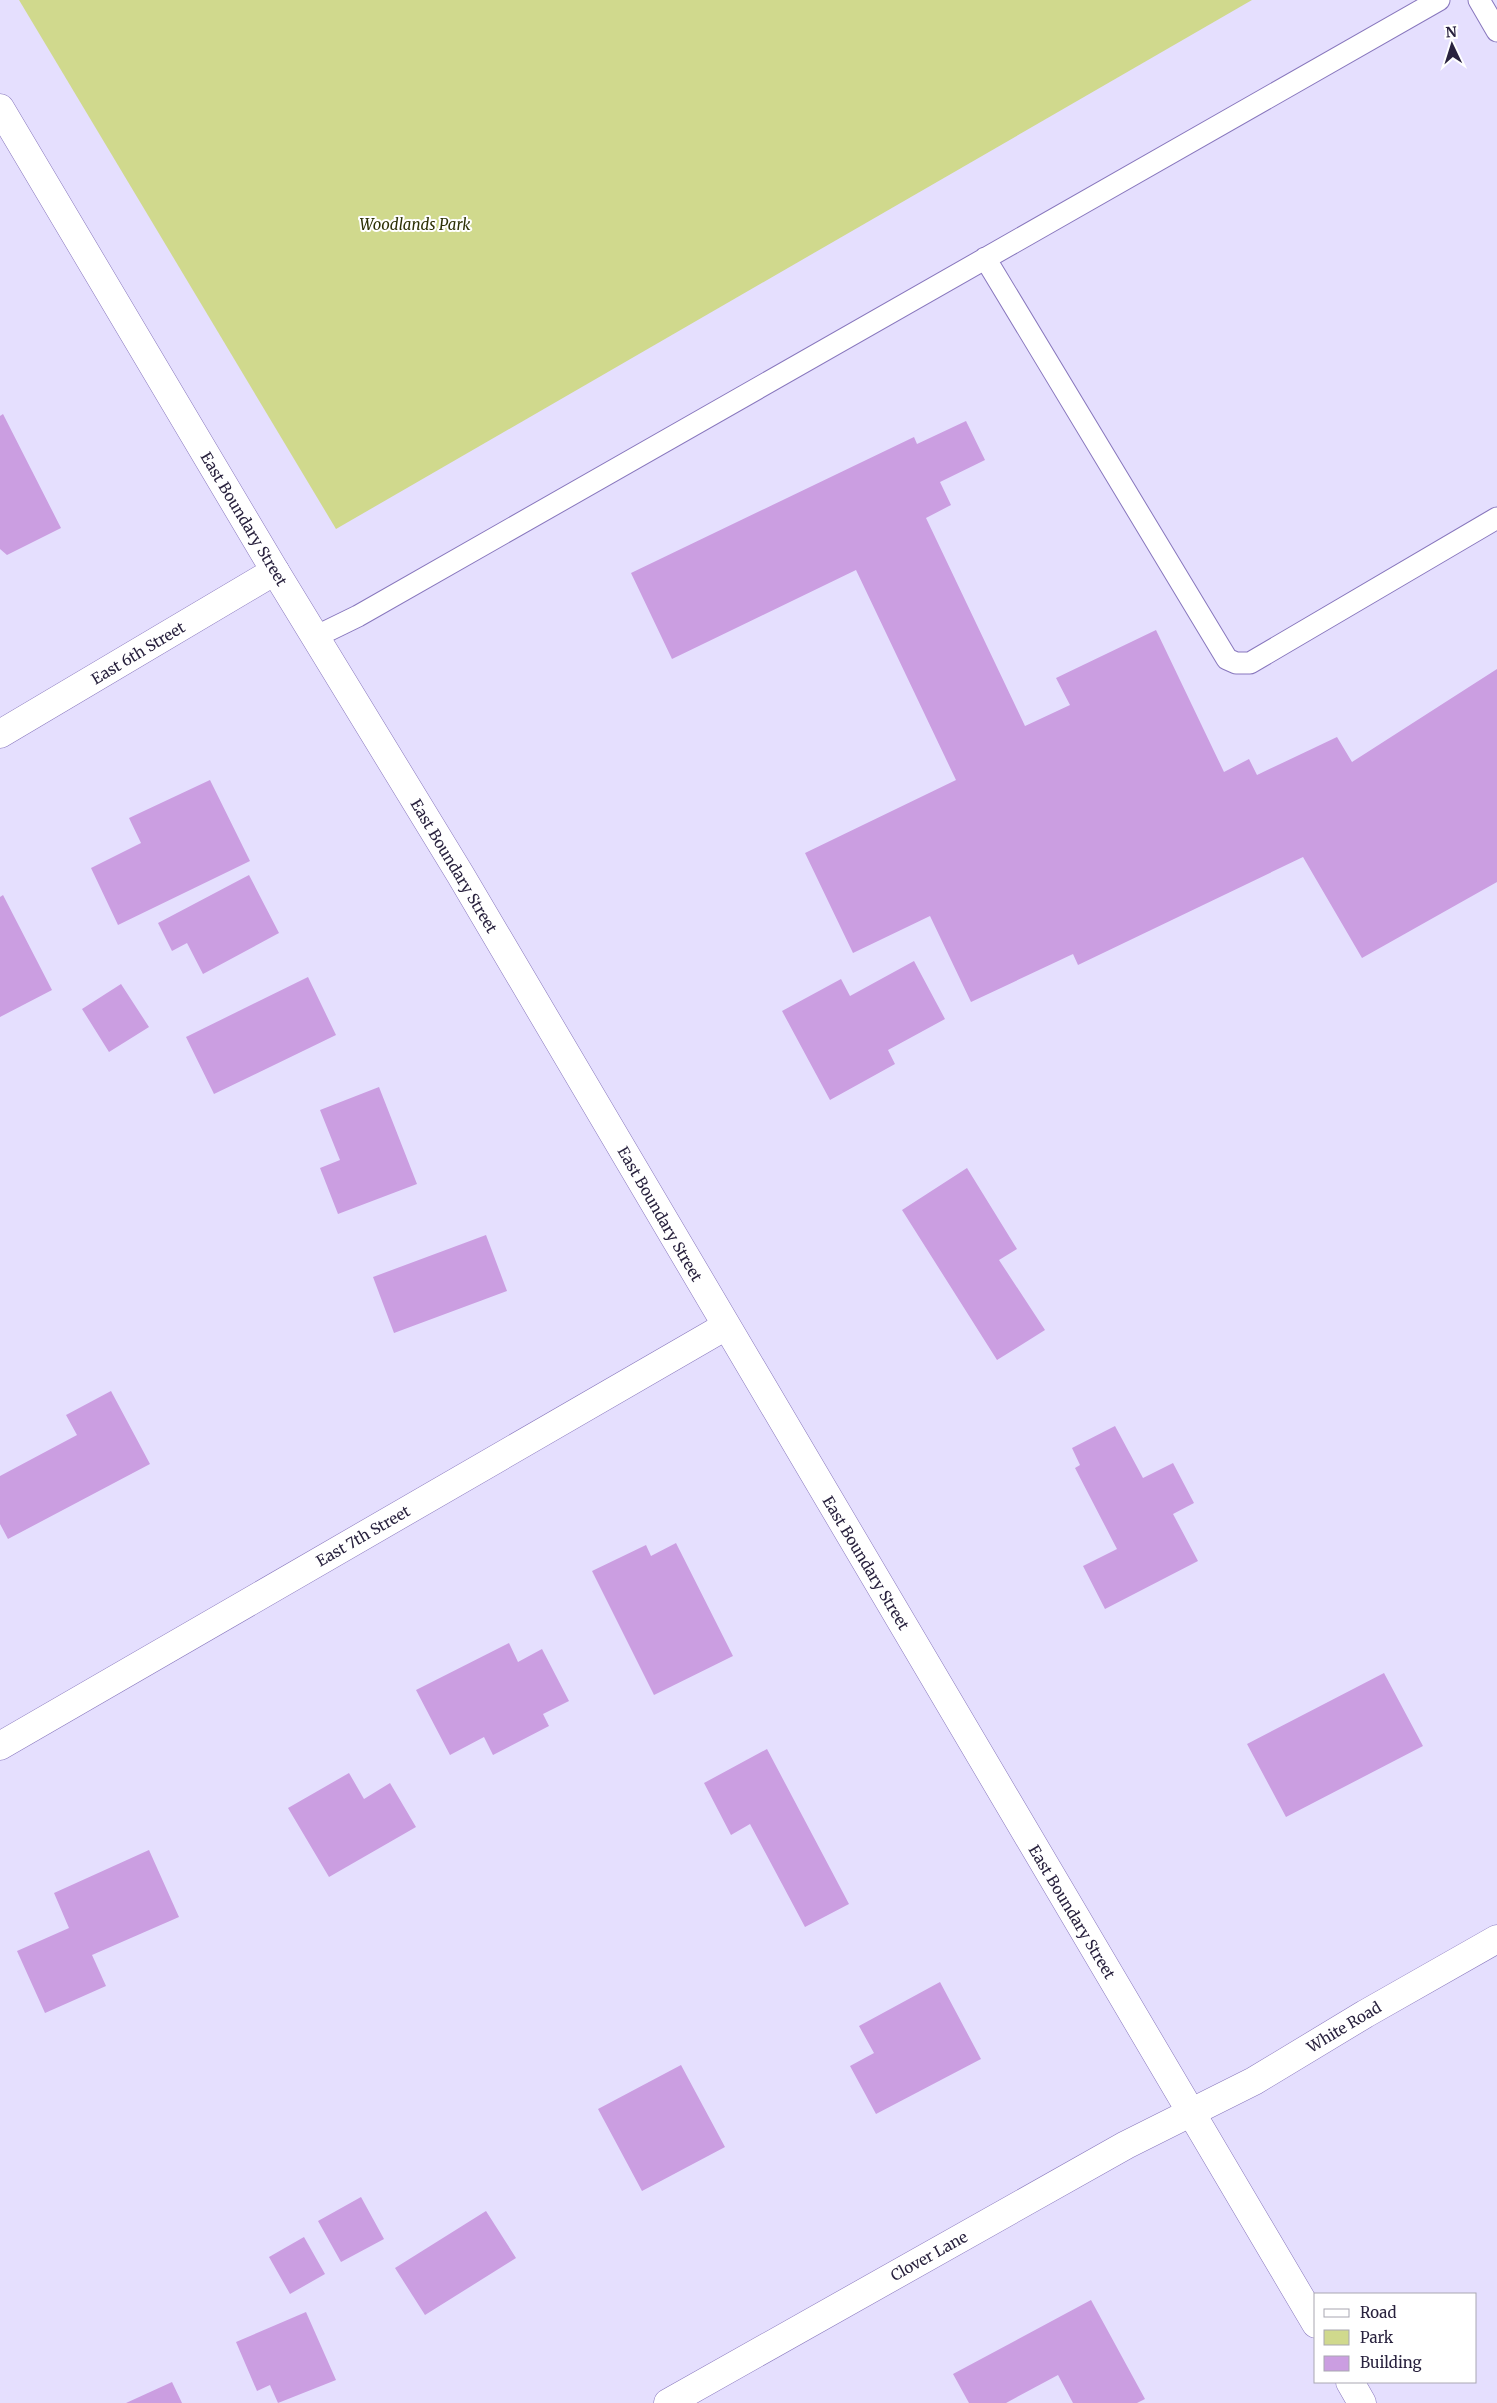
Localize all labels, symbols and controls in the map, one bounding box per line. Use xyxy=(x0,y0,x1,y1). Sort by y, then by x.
north arrow xyxy=(1427,20,1477,70)
text: N xyxy=(1445,23,1457,41)
park label: Woodlands Park xyxy=(360,215,471,234)
street label: East Boundary Street xyxy=(197,449,292,589)
street label: East 6th Street xyxy=(88,617,188,688)
street label: East Boundary Street xyxy=(407,796,502,936)
street label: East Boundary Street xyxy=(614,1143,706,1285)
street label: East Boundary Street xyxy=(819,1493,914,1633)
street label: East 7th Street xyxy=(313,1501,413,1571)
street label: East Boundary Street xyxy=(1025,1842,1120,1982)
street label: White Road xyxy=(1303,1997,1385,2057)
street label: Clover Lane xyxy=(887,2227,971,2285)
legend xyxy=(1314,2293,1477,2383)
text: Road xyxy=(1360,2303,1396,2322)
text: Park xyxy=(1360,2328,1394,2347)
text: Building xyxy=(1360,2353,1422,2372)

